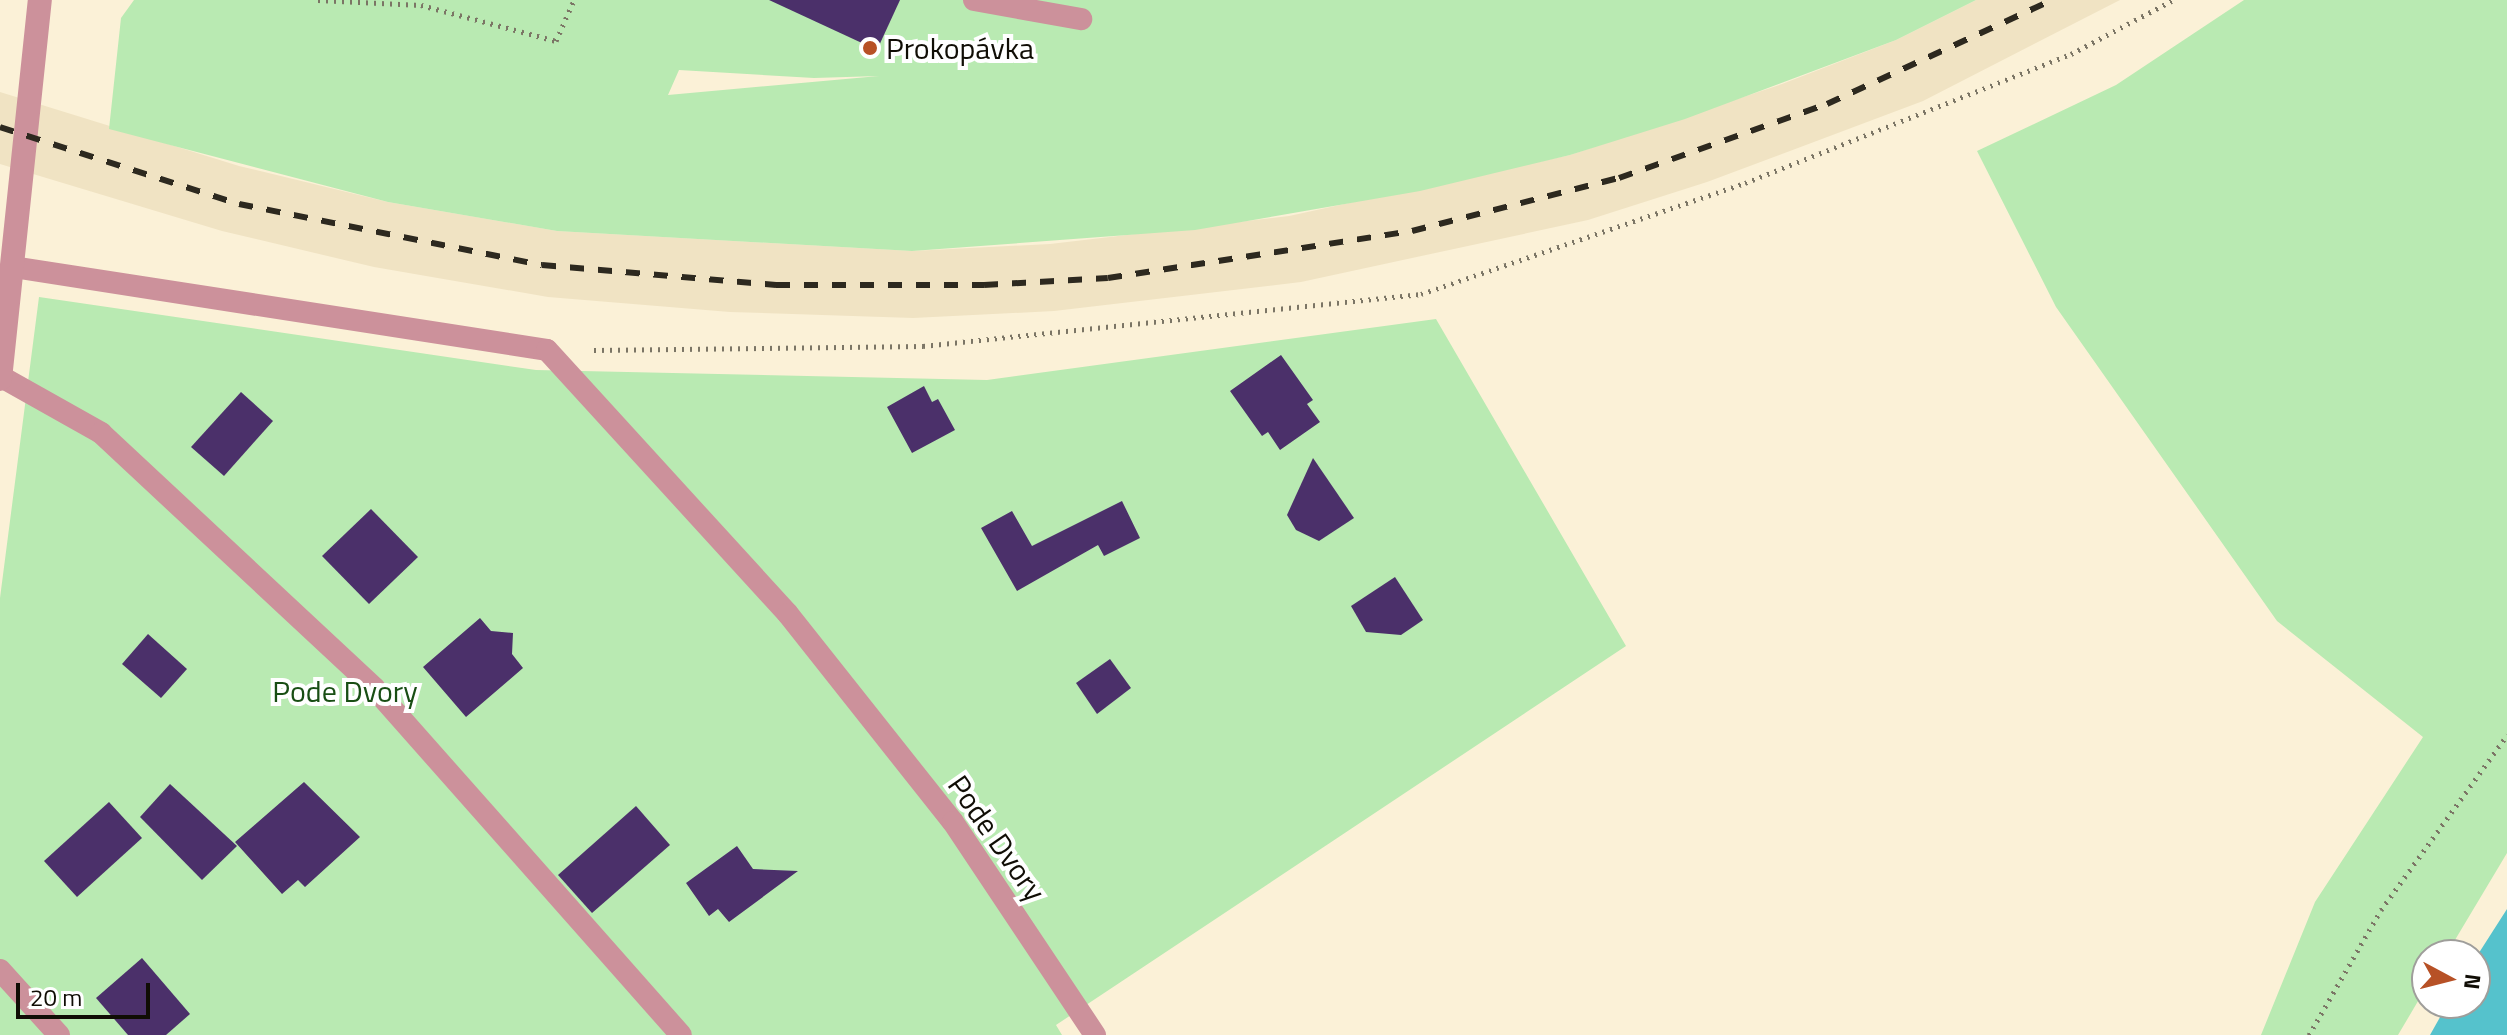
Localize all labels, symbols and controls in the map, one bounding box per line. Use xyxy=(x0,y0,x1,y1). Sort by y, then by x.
place label: Prokopávka xyxy=(886,30,1034,66)
marker: Prokopávka xyxy=(861,39,879,57)
park label: Pode Dvory xyxy=(272,673,418,709)
street label: Pode Dvory xyxy=(941,768,1053,908)
north arrow xyxy=(2411,939,2491,1019)
scale bar xyxy=(20,967,154,1017)
text: N xyxy=(2455,972,2491,991)
text: 20 m xyxy=(30,979,82,1015)

